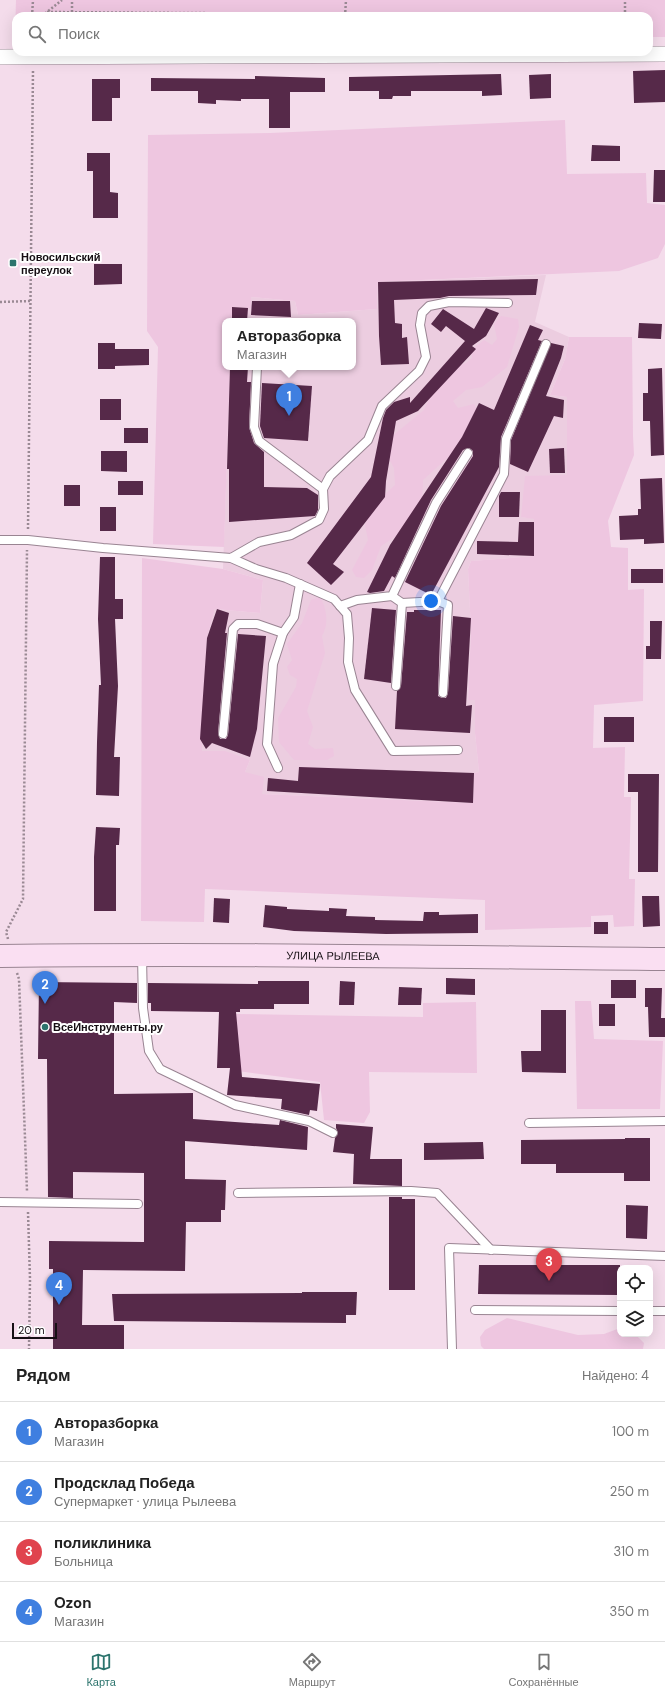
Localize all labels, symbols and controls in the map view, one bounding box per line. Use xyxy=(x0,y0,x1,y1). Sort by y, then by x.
search box xyxy=(12,12,653,56)
icon: search xyxy=(26,23,48,45)
text: Поиск xyxy=(58,24,100,44)
place label: Новосильский переулок xyxy=(21,250,101,277)
marker: Новосильский переулок xyxy=(8,258,18,268)
popup xyxy=(222,318,356,370)
text: Авторазборка xyxy=(237,326,341,346)
text: Магазин xyxy=(237,346,287,363)
pin: 1 xyxy=(276,383,302,416)
your location xyxy=(421,591,441,611)
street label: УЛИЦА РЫЛЕЕВА xyxy=(286,948,380,963)
pin: 2 xyxy=(32,971,58,1004)
place label: ВсеИнструменты.ру xyxy=(53,1020,164,1034)
marker: ВсеИнструменты.ру xyxy=(40,1022,50,1032)
pin: 3 xyxy=(536,1248,562,1281)
map controls xyxy=(617,1265,653,1337)
button: locate xyxy=(617,1265,653,1301)
pin: 4 xyxy=(46,1272,72,1305)
button: layers xyxy=(617,1301,653,1337)
scale bar xyxy=(12,1321,57,1340)
text: 20 m xyxy=(18,1323,44,1337)
text: Рядом xyxy=(16,1364,71,1386)
text: Найдено: 4 xyxy=(582,1367,649,1384)
text: Авторазборка xyxy=(54,1413,158,1433)
text: 1 xyxy=(27,1423,31,1440)
text: 100 m xyxy=(612,1423,649,1440)
text: Магазин xyxy=(54,1433,104,1450)
text: Продсклад Победа xyxy=(54,1473,195,1493)
text: 2 xyxy=(25,1483,33,1500)
text: 250 m xyxy=(610,1483,649,1500)
text: Супермаркет · улица Рылеева xyxy=(54,1493,236,1510)
text: поликлиника xyxy=(54,1533,151,1553)
text: 3 xyxy=(25,1543,33,1560)
text: 310 m xyxy=(614,1543,649,1560)
text: Больница xyxy=(54,1553,113,1570)
text: Ozon xyxy=(54,1593,92,1613)
text: 4 xyxy=(25,1603,33,1620)
text: 350 m xyxy=(609,1603,649,1620)
text: Магазин xyxy=(54,1613,104,1630)
tab: Карта xyxy=(86,1651,116,1689)
tab: Маршрут xyxy=(289,1651,336,1689)
tab: Сохранённые xyxy=(509,1651,579,1689)

